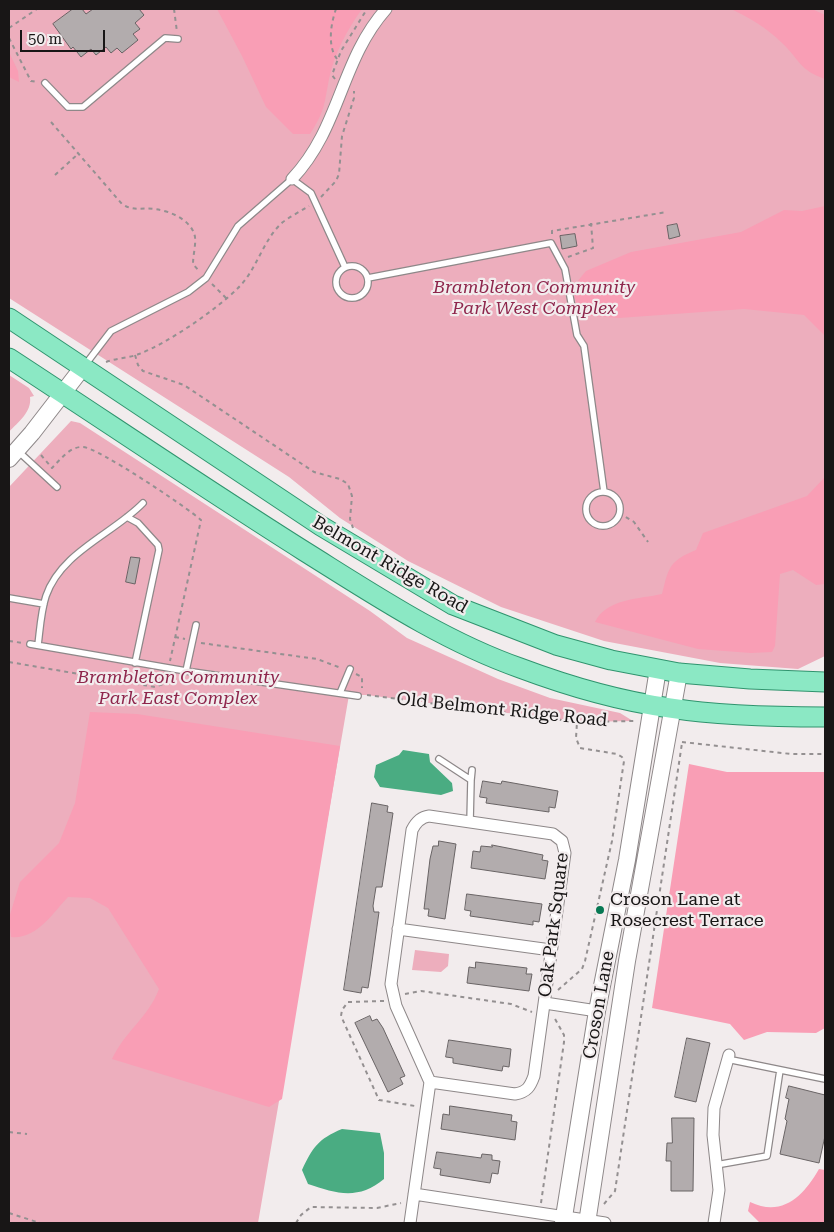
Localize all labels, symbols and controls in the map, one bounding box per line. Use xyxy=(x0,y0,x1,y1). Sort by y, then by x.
scale bar xyxy=(22,20,108,52)
text: 50 m xyxy=(28,30,62,48)
park label: Brambleton Community Park West Complex xyxy=(433,277,635,320)
street label: Belmont Ridge Road xyxy=(308,512,472,618)
park label: Brambleton Community Park East Complex xyxy=(77,667,279,710)
street label: Old Belmont Ridge Road xyxy=(395,688,609,732)
street label: Oak Park Square xyxy=(534,852,574,998)
place label: Croson Lane at Rosecrest Terrace xyxy=(610,889,764,932)
marker: Croson Lane at Rosecrest Terrace xyxy=(594,904,606,916)
street label: Croson Lane xyxy=(579,949,619,1061)

